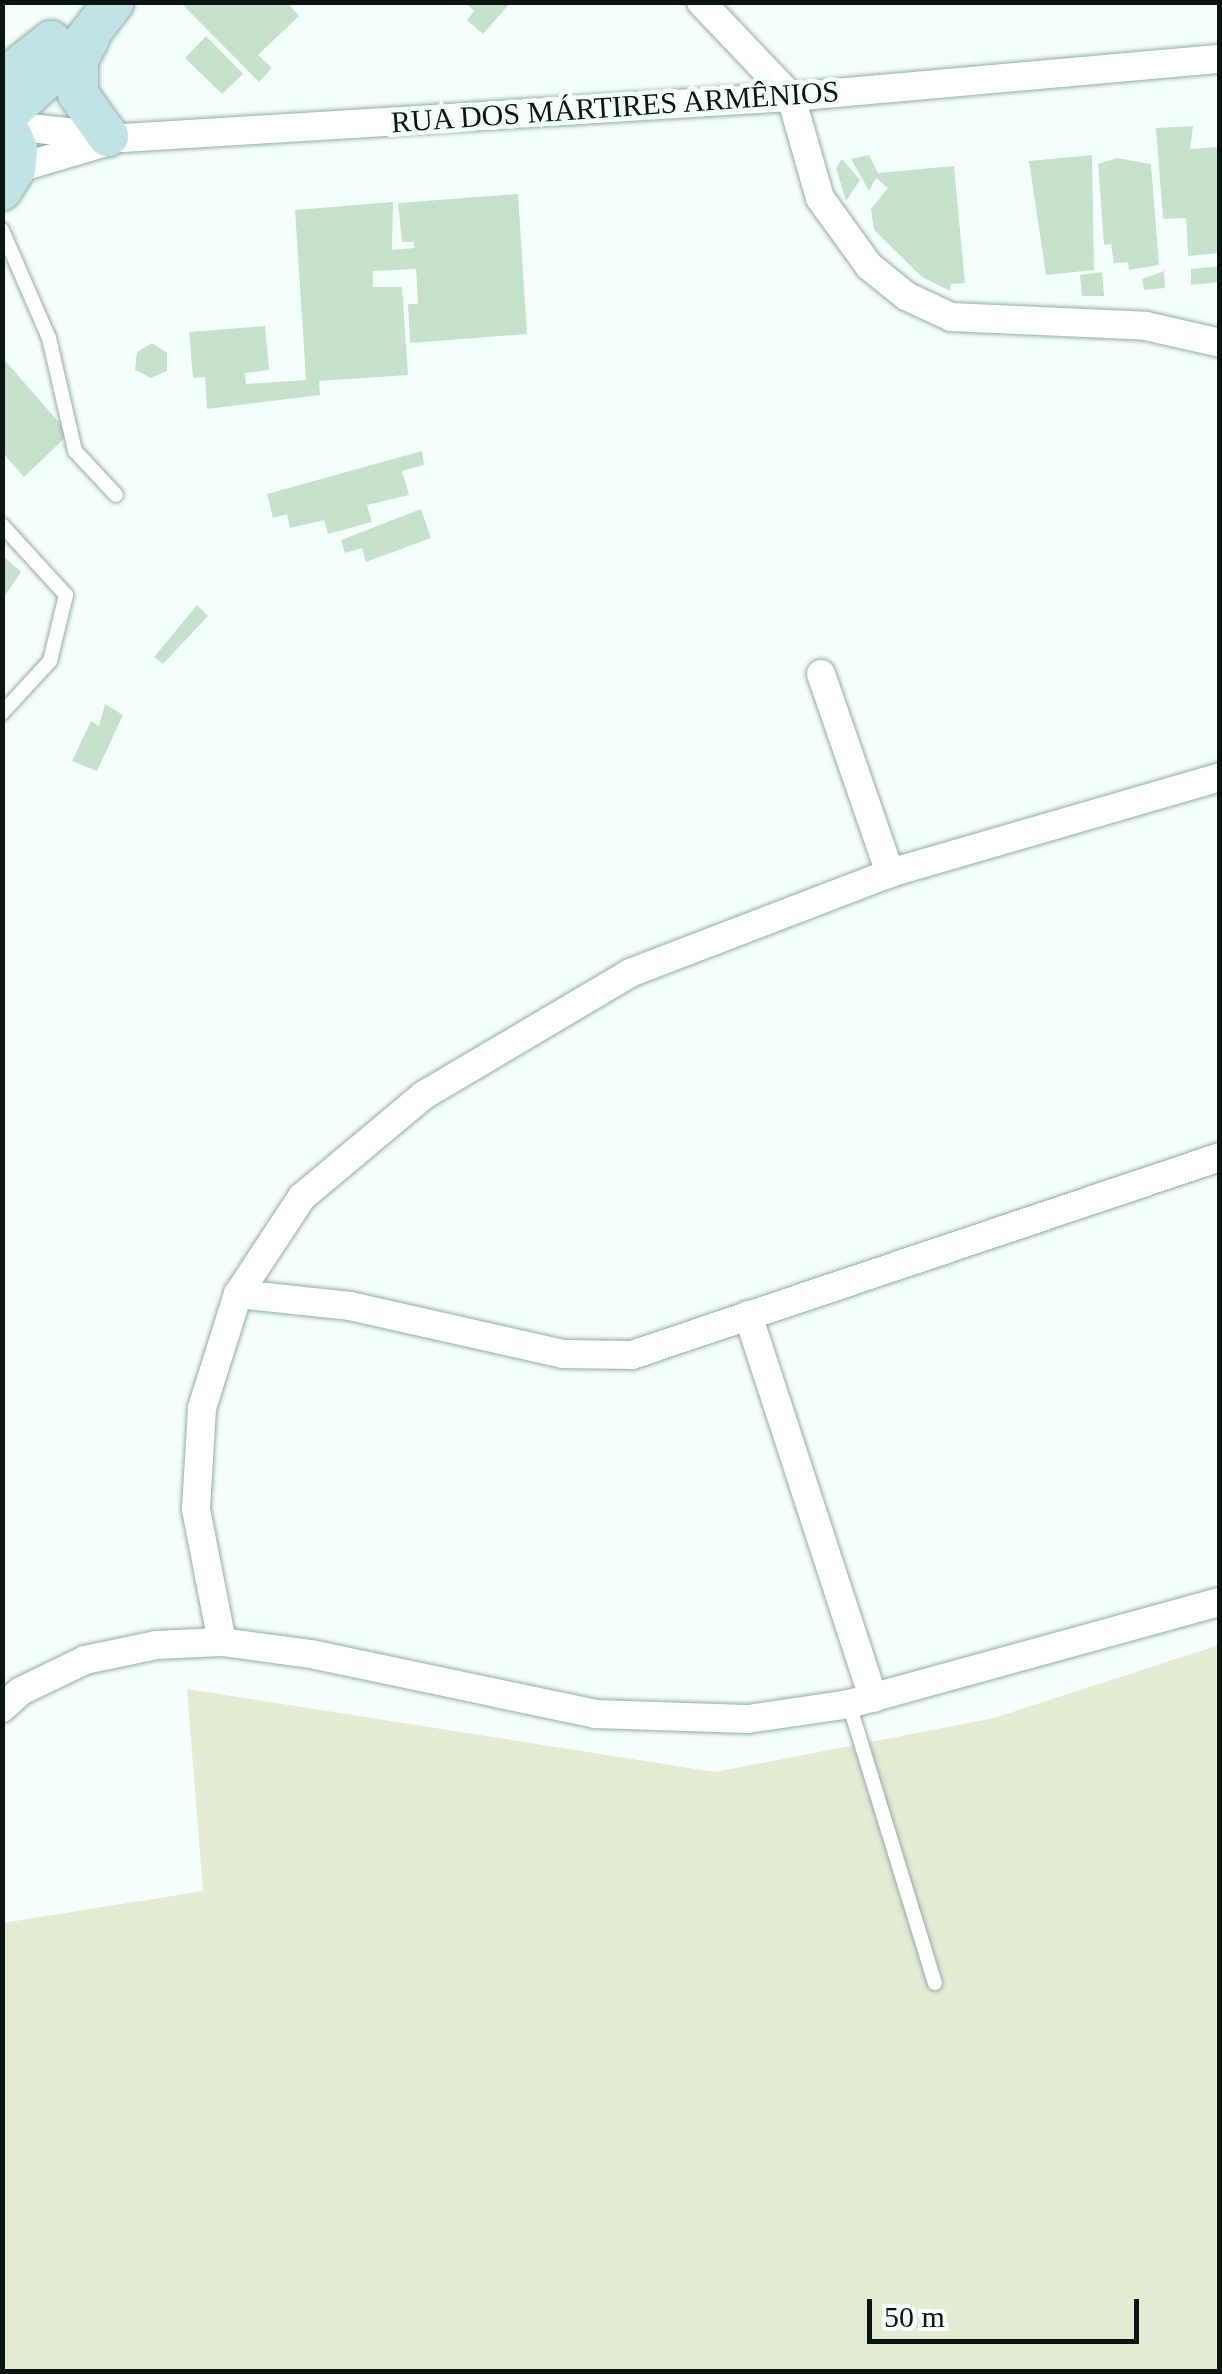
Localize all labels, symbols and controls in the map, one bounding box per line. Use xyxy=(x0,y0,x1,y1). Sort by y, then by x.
street label: RUA DOS MÁRTIRES ARMÊNIOS xyxy=(388,73,842,141)
scale bar xyxy=(872,2279,1144,2341)
text: 50 m xyxy=(884,2300,945,2333)

